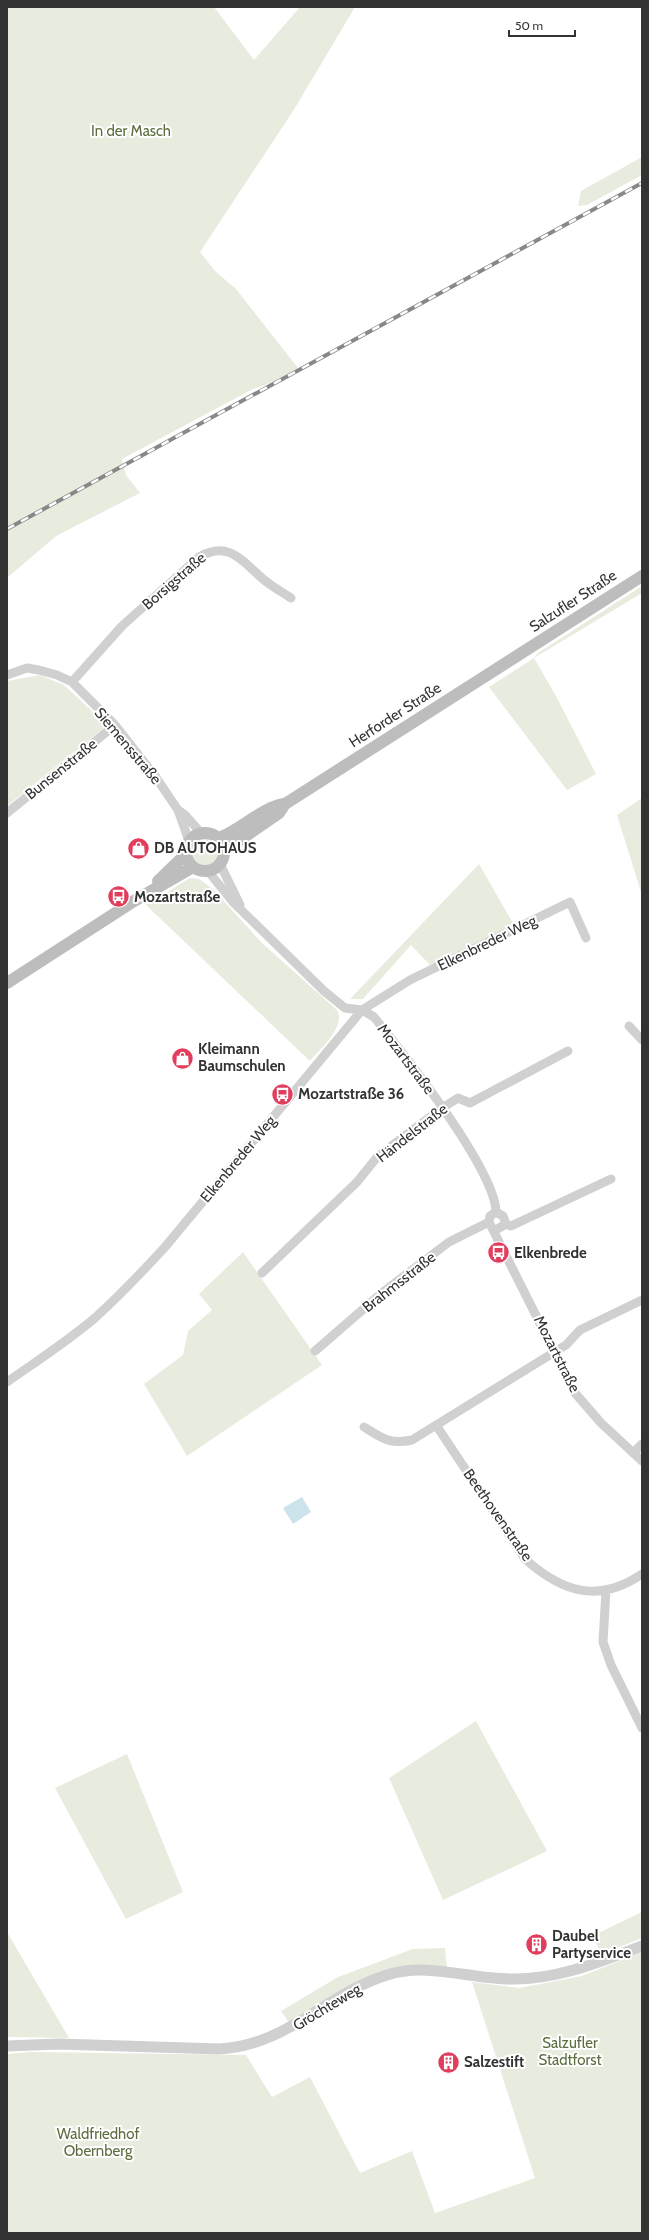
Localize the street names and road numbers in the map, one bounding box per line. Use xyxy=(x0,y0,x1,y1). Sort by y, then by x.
street label: Borsigstraße xyxy=(139,548,210,613)
street label: Salzufler Straße xyxy=(526,566,620,636)
street label: Herforder Straße xyxy=(346,678,445,751)
street label: Siemensstraße xyxy=(91,704,165,788)
street label: Bunsenstraße xyxy=(22,735,101,803)
street label: Elkenbreder Weg xyxy=(435,911,540,975)
street label: Mozartstraße xyxy=(374,1020,439,1098)
street label: Händelstraße xyxy=(373,1100,451,1166)
street label: Elkenbreder Weg xyxy=(196,1112,280,1206)
street label: Brahmsstraße xyxy=(359,1248,439,1316)
street label: Mozartstraße xyxy=(530,1313,584,1396)
street label: Beethovenstraße xyxy=(460,1465,537,1565)
street label: Gröchteweg xyxy=(290,1979,365,2034)

